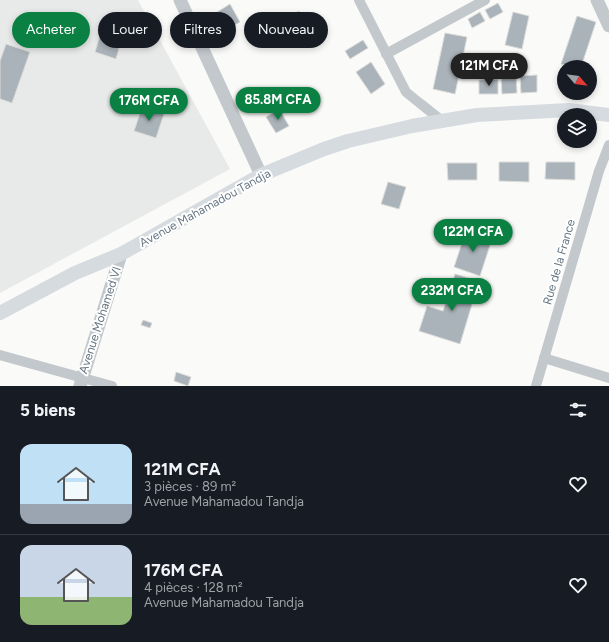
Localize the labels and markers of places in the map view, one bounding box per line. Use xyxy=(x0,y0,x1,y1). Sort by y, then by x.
pin: 121M CFA xyxy=(448,53,530,87)
pin: 85.8M CFA xyxy=(232,87,324,121)
pin: 176M CFA xyxy=(108,88,190,122)
pin: 122M CFA xyxy=(432,219,514,253)
pin: 232M CFA xyxy=(411,278,493,312)

